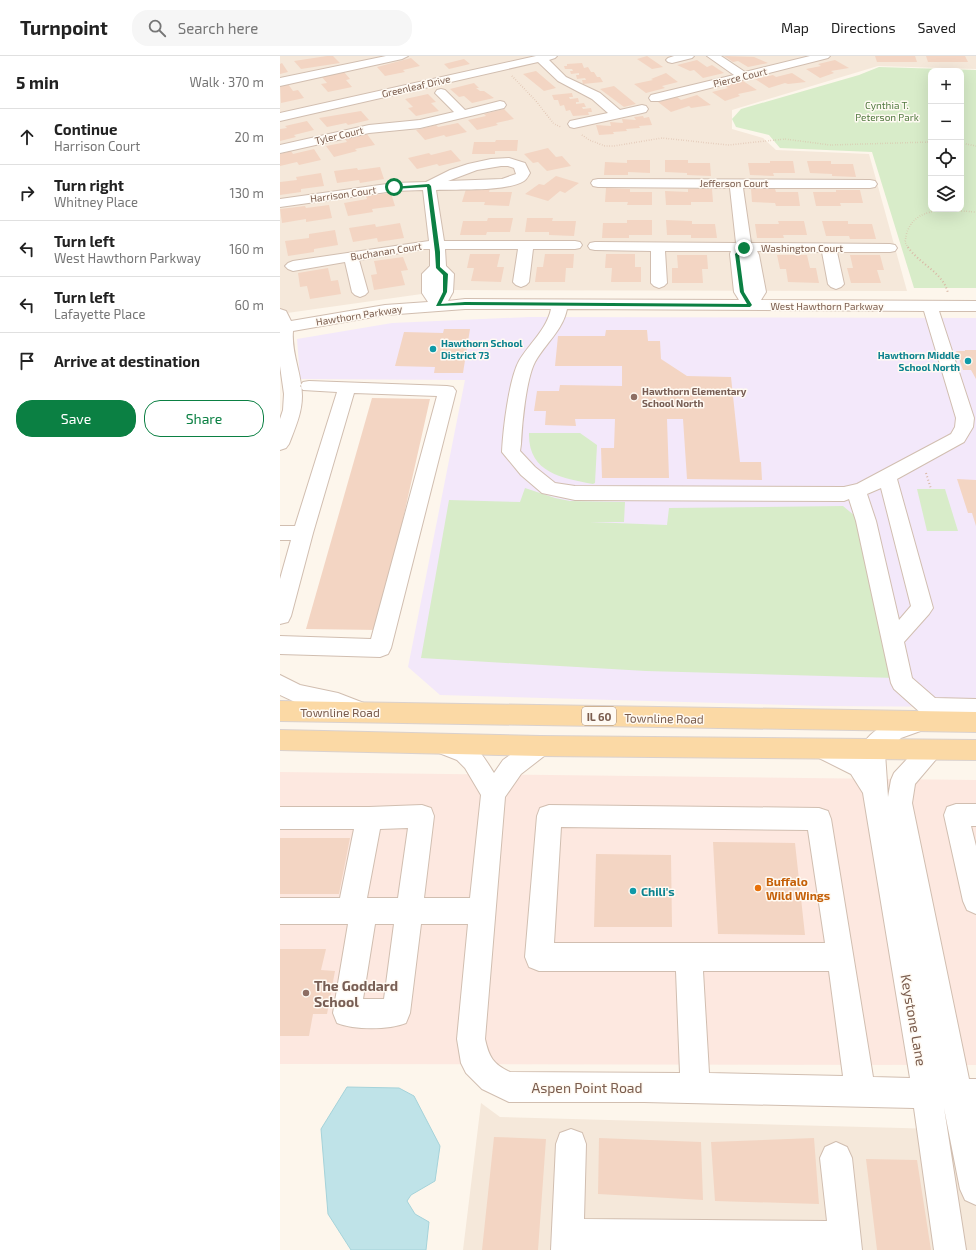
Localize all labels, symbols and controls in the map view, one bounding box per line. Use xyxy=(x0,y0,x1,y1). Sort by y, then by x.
search box xyxy=(132,10,412,46)
text: Turnpoint xyxy=(20,16,108,39)
icon: search xyxy=(146,17,168,39)
text: Search here xyxy=(178,19,258,37)
text: Map xyxy=(781,19,809,36)
text: Directions xyxy=(831,19,896,36)
text: Saved xyxy=(918,19,956,36)
street label: Pierce Court xyxy=(712,64,768,89)
map controls xyxy=(928,68,964,212)
button: + xyxy=(928,68,964,104)
text: 5 min xyxy=(16,72,59,92)
street label: Greenleaf Drive xyxy=(380,72,452,100)
text: Walk · 370 m xyxy=(189,74,264,90)
park label: Cynthia T. Peterson Park xyxy=(855,99,919,123)
button: − xyxy=(928,104,964,140)
text: Continue xyxy=(54,120,117,138)
street label: Tyler Court xyxy=(313,124,365,146)
icon: ahead xyxy=(16,126,38,148)
text: 20 m xyxy=(235,129,264,145)
text: Harrison Court xyxy=(54,138,140,154)
button: locate xyxy=(928,140,964,176)
text: Turn right xyxy=(54,176,124,194)
button: layers xyxy=(928,176,964,212)
street label: Jefferson Court xyxy=(700,177,769,189)
route start xyxy=(385,178,403,196)
icon: right xyxy=(16,182,38,204)
street label: Harrison Court xyxy=(309,183,377,205)
text: 130 m xyxy=(229,185,264,201)
text: Whitney Place xyxy=(54,194,138,210)
text: Turn left xyxy=(54,232,115,250)
icon: left xyxy=(16,238,38,260)
street label: Buchanan Court xyxy=(349,239,423,263)
route end xyxy=(735,239,753,257)
text: 160 m xyxy=(229,241,264,257)
street label: Washington Court xyxy=(761,242,843,254)
text: West Hawthorn Parkway xyxy=(54,250,201,266)
text: Turn left xyxy=(54,288,115,306)
icon: left xyxy=(16,294,38,316)
text: 60 m xyxy=(234,297,264,313)
street label: West Hawthorn Parkway xyxy=(771,300,884,312)
street label: Hawthorn Parkway xyxy=(315,302,404,328)
text: Lafayette Place xyxy=(54,306,145,322)
place label: Hawthorn School District 73 xyxy=(441,337,523,361)
marker: Hawthorn School District 73 xyxy=(428,344,438,354)
place label: Hawthorn Middle School North xyxy=(878,349,960,373)
icon: arrive xyxy=(16,350,38,372)
text: Arrive at destination xyxy=(54,352,200,370)
marker: Hawthorn Middle School North xyxy=(963,356,973,366)
place label: Hawthorn Elementary School North xyxy=(642,385,747,409)
marker: Hawthorn Elementary School North xyxy=(629,392,639,402)
button: Save xyxy=(16,400,136,437)
button: Share xyxy=(144,400,264,437)
street label: Townline Road xyxy=(300,705,380,719)
road number: IL 60 xyxy=(582,707,616,725)
street label: Townline Road xyxy=(624,710,704,726)
place label: Buffalo Wild Wings xyxy=(766,874,830,902)
marker: Buffalo Wild Wings xyxy=(753,883,763,893)
place label: Chili's xyxy=(641,884,675,898)
marker: Chili's xyxy=(628,886,638,896)
street label: Keystone Lane xyxy=(898,973,930,1067)
place label: The Goddard School xyxy=(314,977,398,1010)
marker: The Goddard School xyxy=(301,988,311,998)
street label: Aspen Point Road xyxy=(531,1079,643,1096)

